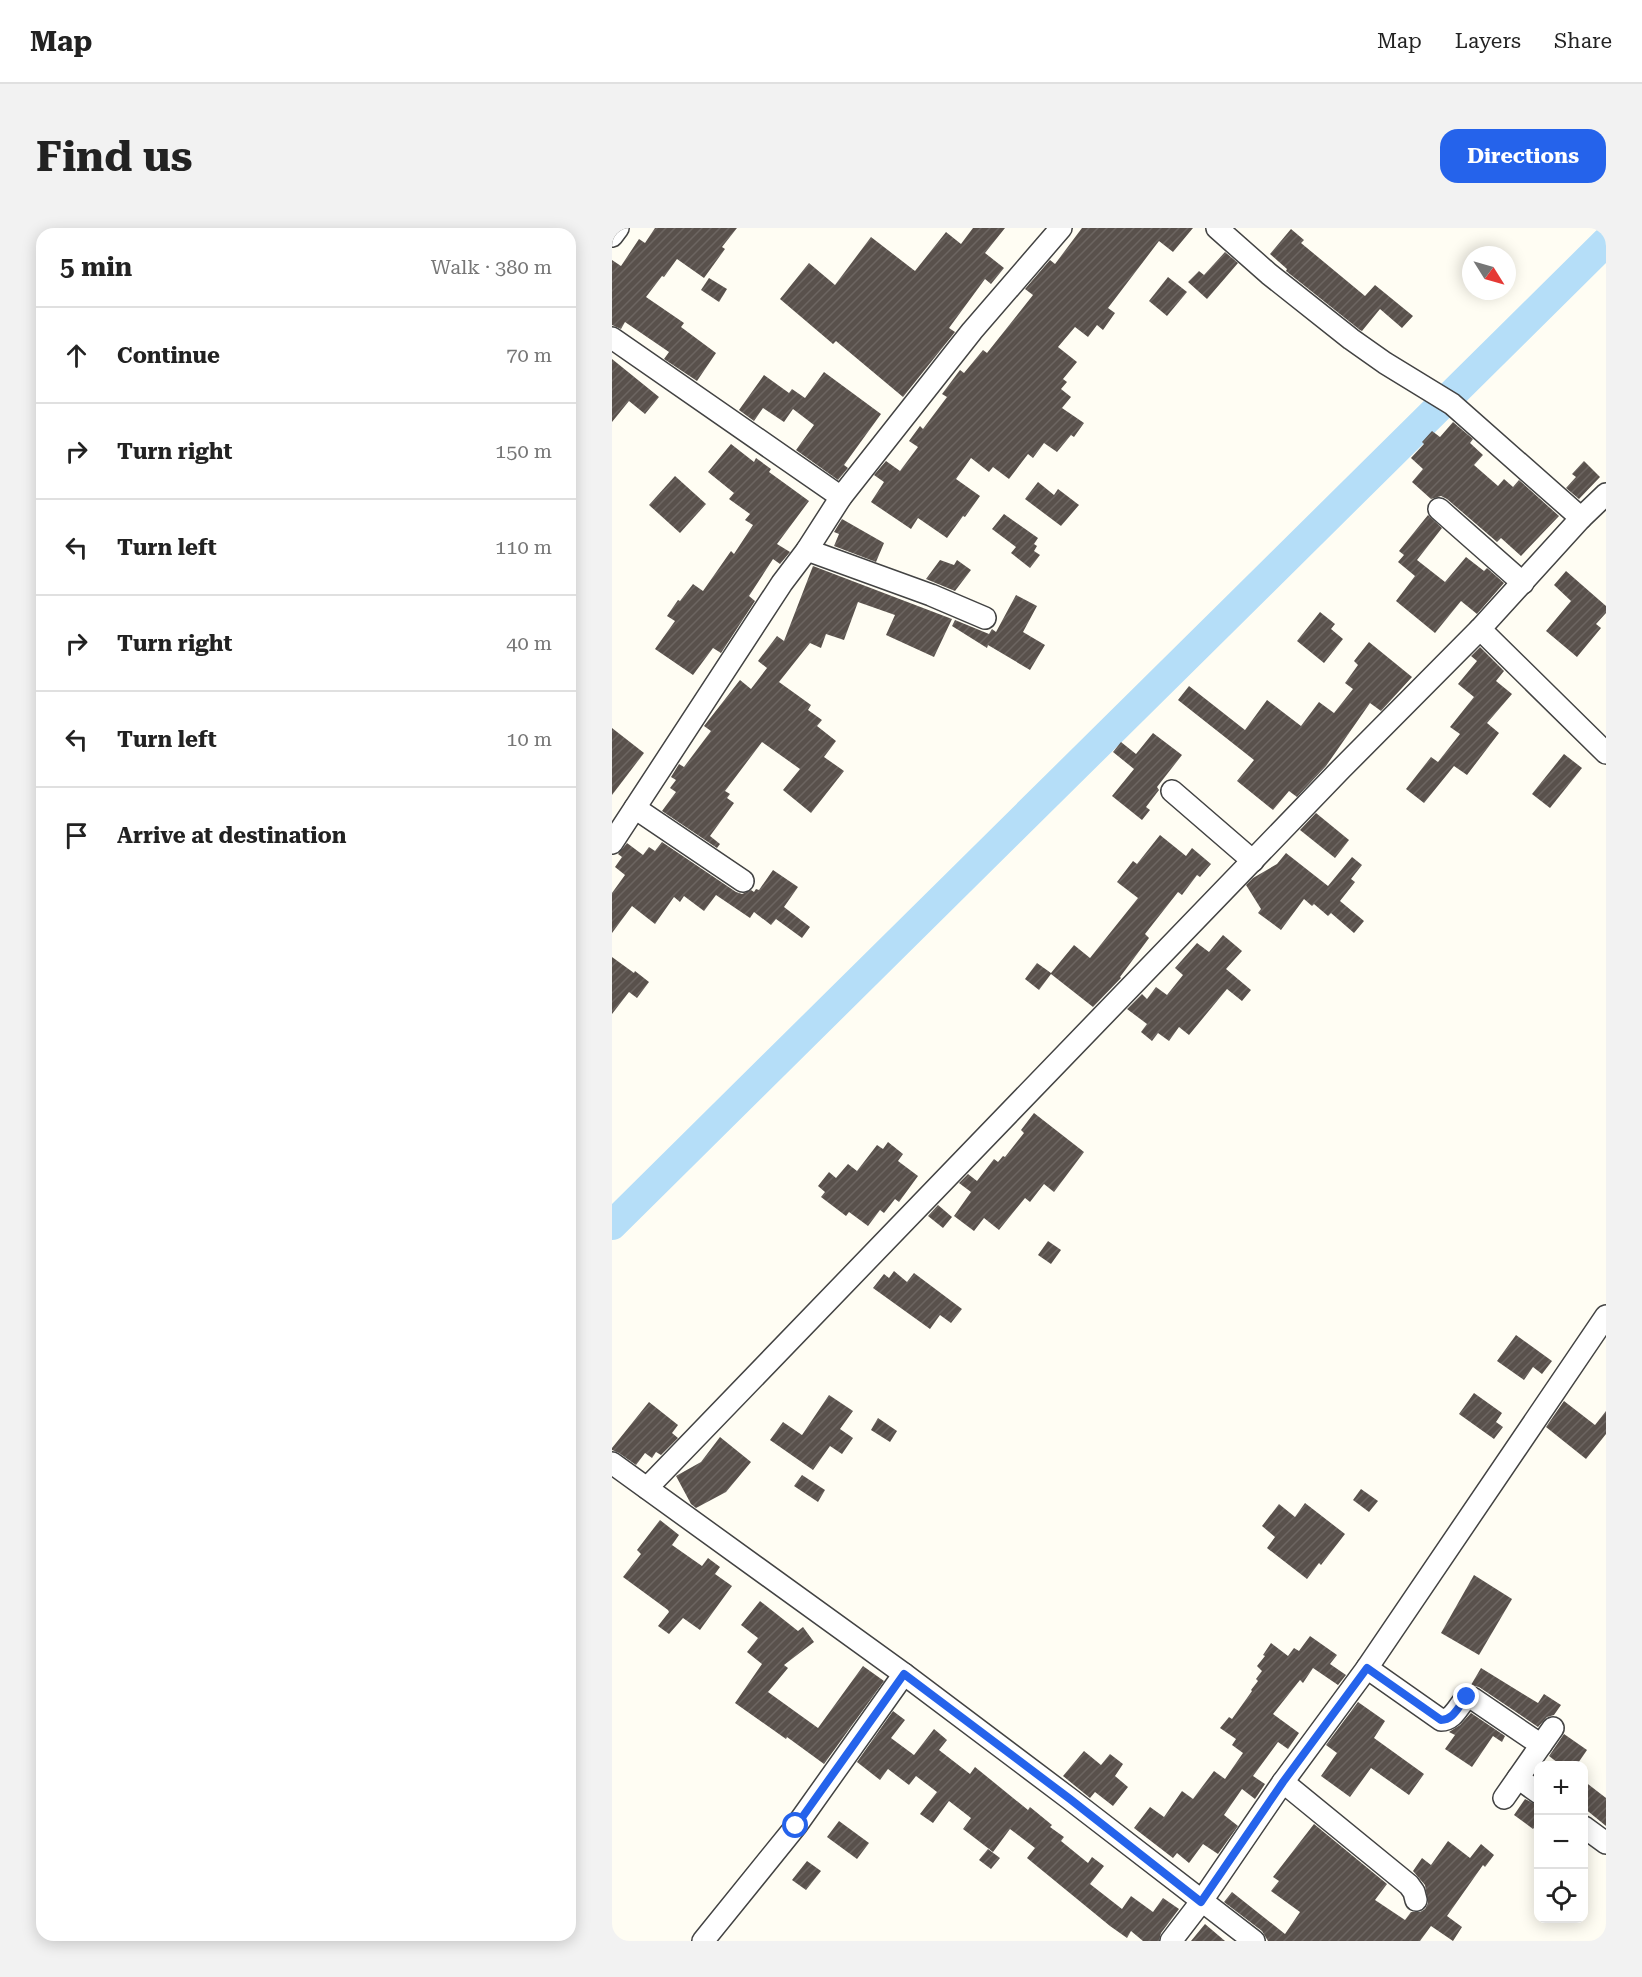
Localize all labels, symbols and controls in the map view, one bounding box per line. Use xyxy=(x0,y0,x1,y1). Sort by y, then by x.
text: Map xyxy=(30,25,92,58)
text: Map xyxy=(1377,29,1422,53)
text: Layers xyxy=(1455,29,1521,53)
text: Share xyxy=(1554,29,1612,53)
button: Directions xyxy=(1440,129,1606,183)
text: Find us xyxy=(36,132,193,181)
north arrow xyxy=(1462,246,1516,300)
text: 5 min xyxy=(60,252,132,282)
text: Walk · 380 m xyxy=(431,255,552,279)
icon: ahead xyxy=(60,339,93,372)
text: Continue xyxy=(117,343,220,368)
text: 70 m xyxy=(506,343,552,367)
icon: right xyxy=(60,435,93,468)
text: Turn right xyxy=(117,439,232,464)
text: 150 m xyxy=(495,439,552,463)
icon: left xyxy=(60,531,93,564)
text: Turn left xyxy=(117,535,217,560)
text: 110 m xyxy=(495,535,552,559)
icon: right xyxy=(60,627,93,660)
text: Turn right xyxy=(117,631,232,656)
text: 40 m xyxy=(506,631,552,655)
icon: left xyxy=(60,723,93,756)
text: Turn left xyxy=(117,727,217,752)
text: 10 m xyxy=(506,727,552,751)
icon: arrive xyxy=(60,819,93,852)
text: Arrive at destination xyxy=(117,823,346,848)
route end xyxy=(1453,1683,1479,1709)
map controls xyxy=(1534,1761,1588,1923)
button: + xyxy=(1534,1761,1588,1815)
route start xyxy=(782,1812,808,1838)
button: − xyxy=(1534,1815,1588,1869)
button: locate xyxy=(1534,1869,1588,1923)

